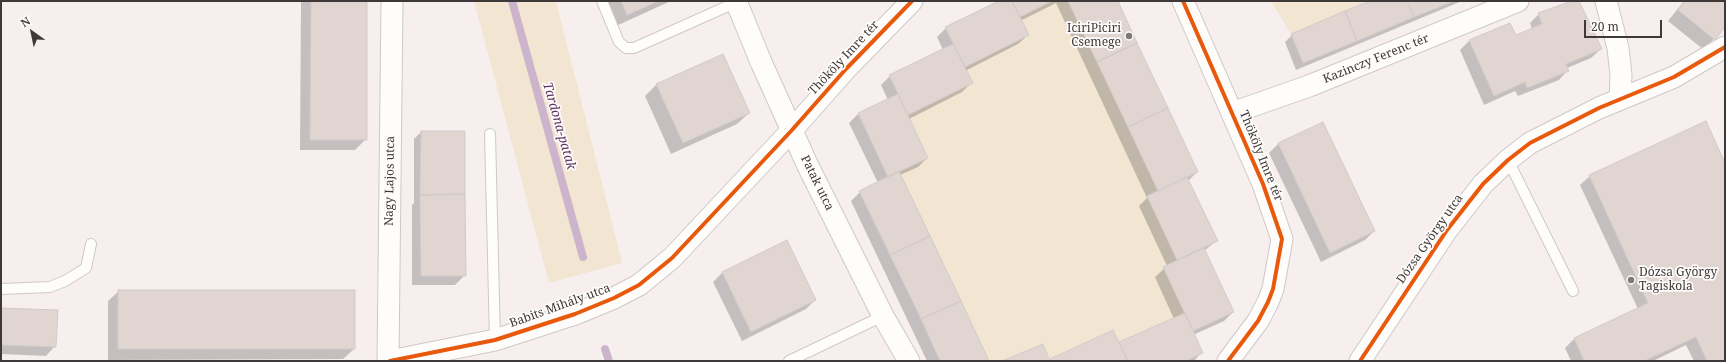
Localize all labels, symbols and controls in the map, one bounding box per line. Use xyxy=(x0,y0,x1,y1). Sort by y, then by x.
north arrow xyxy=(12,12,52,52)
scale bar xyxy=(1586,12,1664,38)
text: N xyxy=(17,13,33,30)
street label: Thököly Imre tér xyxy=(806,18,882,98)
text: 20 m xyxy=(1591,18,1619,35)
place label: IciriPiciri Csemege xyxy=(1067,22,1121,50)
marker: IciriPiciri Csemege xyxy=(1124,31,1134,41)
street label: Kazinczy Ferenc tér xyxy=(1321,31,1431,87)
water label: Tardona-patak xyxy=(539,81,579,171)
street label: Thököly Imre tér xyxy=(1236,109,1286,203)
street label: Nagy Lajos utca xyxy=(382,136,398,226)
street label: Patak utca xyxy=(797,153,837,213)
street label: Dózsa György utca xyxy=(1394,192,1466,286)
place label: Dózsa György Tagiskola xyxy=(1639,266,1717,294)
marker: Dózsa György Tagiskola xyxy=(1626,275,1636,285)
street label: Babits Mihály utca xyxy=(508,281,612,331)

